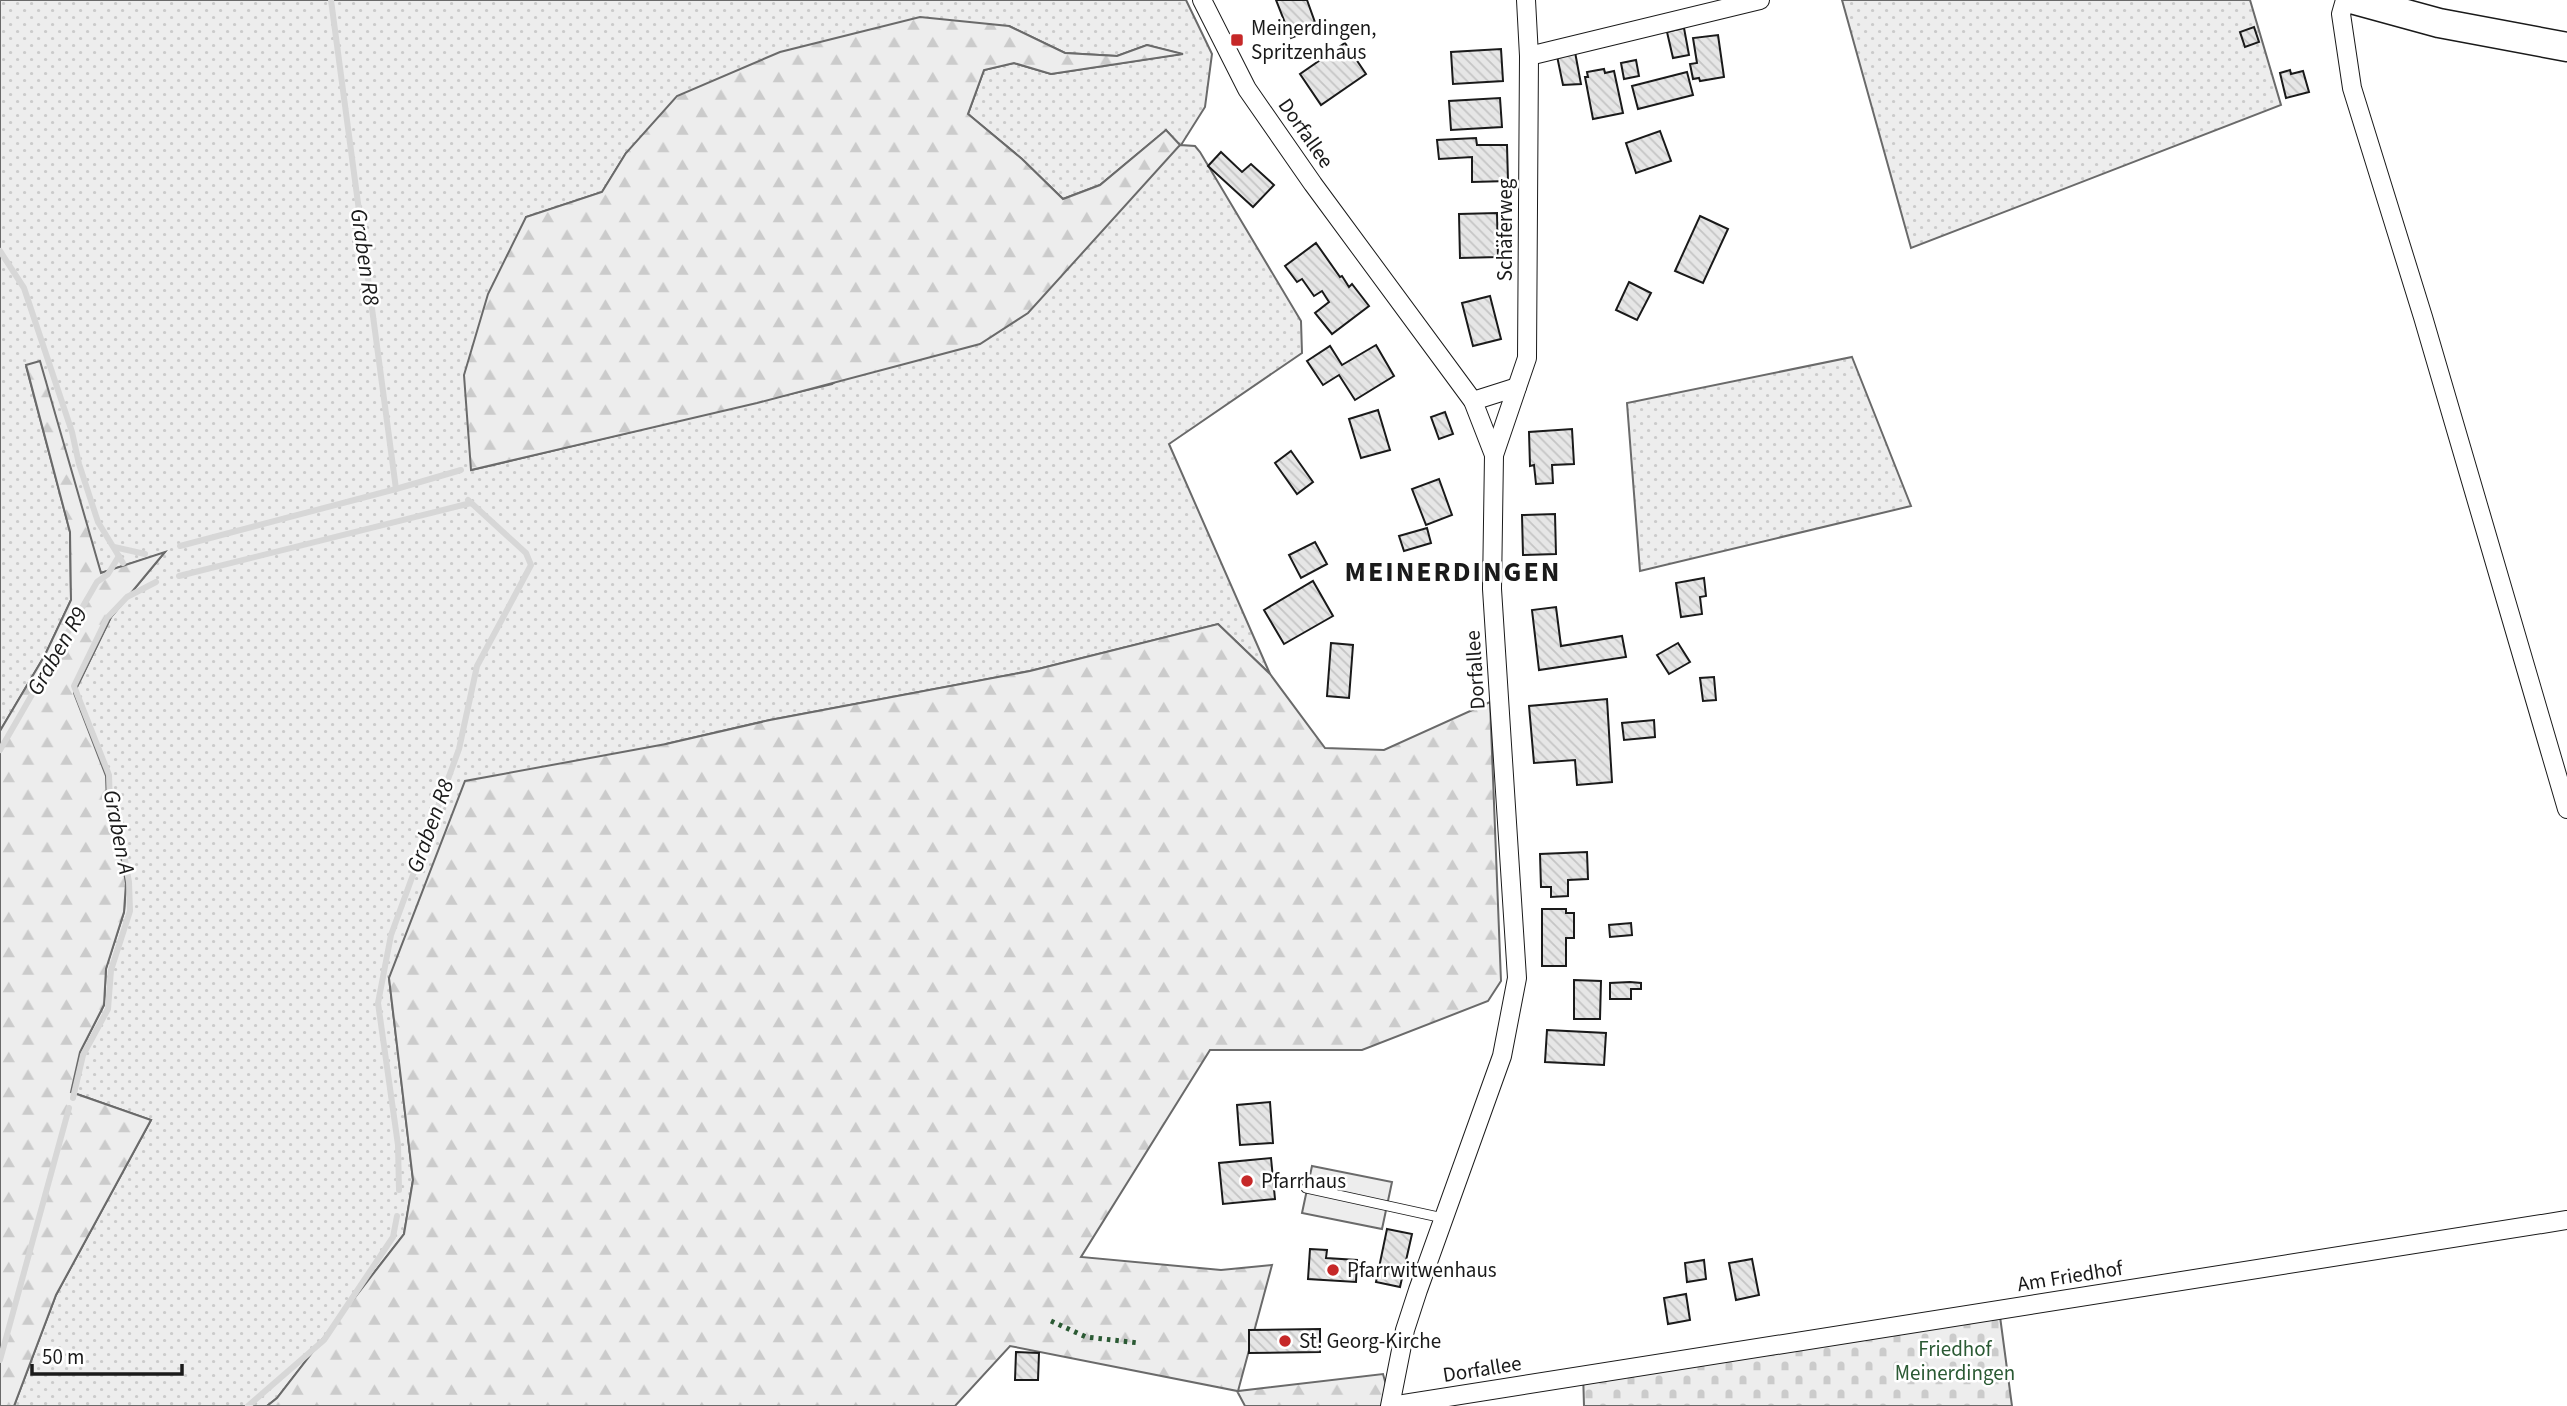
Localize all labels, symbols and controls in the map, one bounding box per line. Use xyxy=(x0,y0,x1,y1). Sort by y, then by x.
place label: Meinerdingen, Spritzenhaus xyxy=(1251,13,1377,67)
marker: Meinerdingen, Spritzenhaus xyxy=(1229,32,1245,48)
street label: Dorfallee xyxy=(1271,92,1341,174)
street label: Schäferweg xyxy=(1490,178,1520,281)
water label: Graben R8 xyxy=(342,207,388,307)
district label: MEINERDINGEN xyxy=(1345,552,1561,592)
water label: Graben R9 xyxy=(18,601,96,701)
street label: Dorfallee xyxy=(1457,629,1493,711)
water label: Graben R8 xyxy=(398,775,462,877)
water label: Graben A xyxy=(95,787,143,877)
place label: Pfarrhaus xyxy=(1261,1166,1346,1196)
marker: Pfarrhaus xyxy=(1239,1173,1255,1189)
street label: Am Friedhof xyxy=(2015,1253,2126,1299)
place label: Pfarrwitwenhaus xyxy=(1347,1255,1497,1285)
marker: Pfarrwitwenhaus xyxy=(1325,1262,1341,1278)
place label: St. Georg-Kirche xyxy=(1299,1326,1441,1356)
scale bar xyxy=(32,1332,182,1376)
marker: St. Georg-Kirche xyxy=(1277,1333,1293,1349)
park label: Friedhof Meinerdingen xyxy=(1895,1334,2015,1388)
text: 50 m xyxy=(42,1342,84,1372)
street label: Dorfallee xyxy=(1440,1348,1524,1390)

